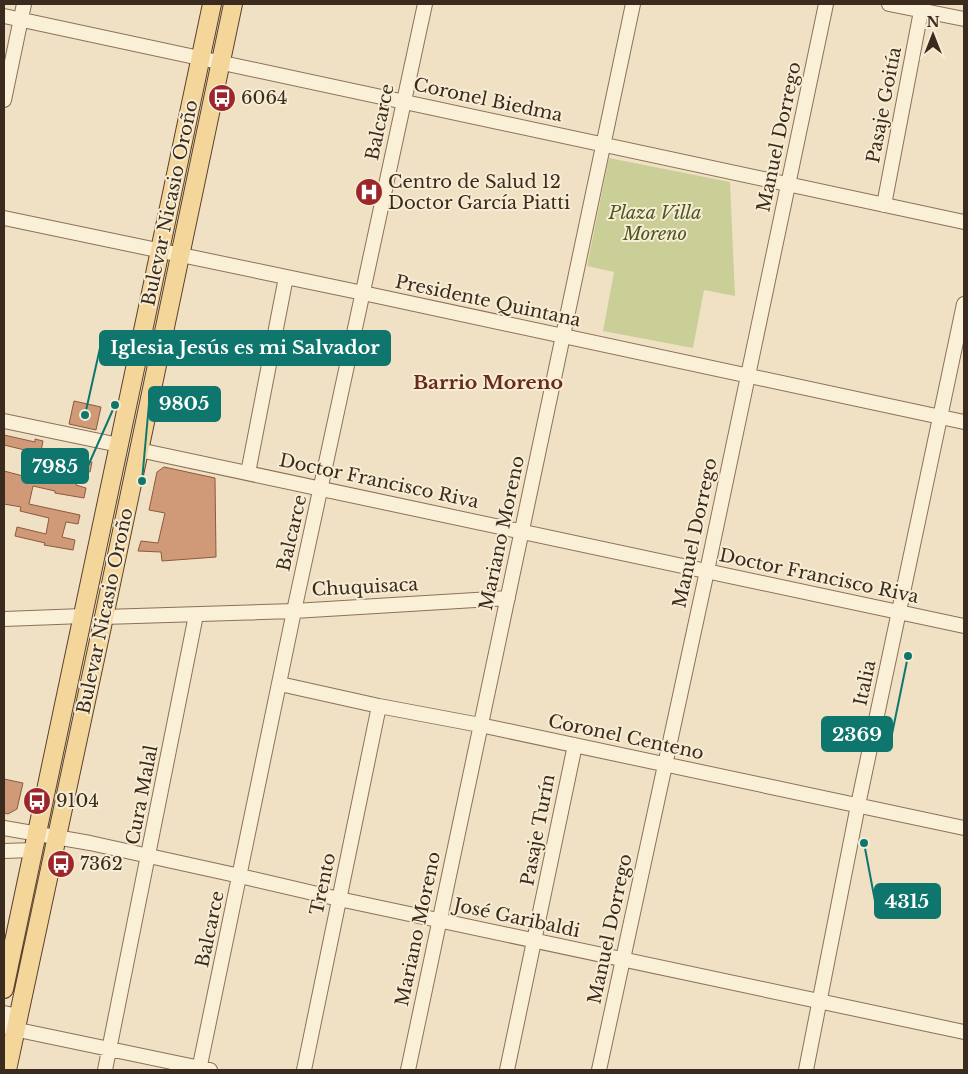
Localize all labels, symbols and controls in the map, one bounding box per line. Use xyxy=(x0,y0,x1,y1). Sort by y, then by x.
north arrow xyxy=(908,10,958,60)
text: N xyxy=(926,13,940,31)
street label: Pasaje Goitía xyxy=(862,45,906,165)
street label: Manuel Dorrego xyxy=(752,60,806,214)
street label: Coronel Biedma xyxy=(411,73,565,127)
street label: Balcarce xyxy=(361,82,399,162)
bus stop icon: 6064 xyxy=(207,83,237,113)
place label: 6064 xyxy=(241,87,288,109)
street label: Bulevar Nicasio Oroño xyxy=(137,98,203,308)
place label: Centro de Salud 12 Doctor García Piatti xyxy=(388,171,570,214)
hospital icon: Centro de Salud 12 Doctor García Piatti xyxy=(354,177,384,207)
park label: Plaza Villa Moreno xyxy=(608,202,701,245)
street label: Presidente Quintana xyxy=(393,271,583,331)
callout: Iglesia Jesús es mi Salvador xyxy=(100,331,390,365)
text: Iglesia Jesús es mi Salvador xyxy=(110,336,380,359)
district label: Barrio Moreno xyxy=(413,371,563,394)
callout: 9805 xyxy=(149,387,220,421)
text: 9805 xyxy=(159,392,209,415)
callout: 7985 xyxy=(22,449,88,483)
street label: Doctor Francisco Riva xyxy=(277,449,481,513)
street label: Mariano Moreno xyxy=(475,454,529,612)
text: 7985 xyxy=(32,455,78,478)
street label: Manuel Dorrego xyxy=(668,456,722,610)
street label: Balcarce xyxy=(273,493,311,573)
street label: Bulevar Nicasio Oroño xyxy=(72,506,138,716)
street label: Doctor Francisco Riva xyxy=(717,544,921,608)
street label: Chuquisaca xyxy=(311,573,419,601)
street label: Italia xyxy=(849,658,881,708)
street label: Coronel Centeno xyxy=(546,710,706,764)
callout: 2369 xyxy=(822,717,892,751)
text: 2369 xyxy=(832,723,882,746)
street label: Cura Malal xyxy=(122,743,162,847)
street label: Pasaje Turín xyxy=(516,772,560,888)
bus stop icon: 9104 xyxy=(22,786,52,816)
place label: 9104 xyxy=(56,790,99,812)
bus stop icon: 7362 xyxy=(46,849,76,879)
street label: Mariano Moreno xyxy=(391,850,445,1008)
street label: Trento xyxy=(306,851,340,917)
street label: Manuel Dorrego xyxy=(583,852,637,1006)
place label: 7362 xyxy=(80,853,123,875)
callout: 4315 xyxy=(875,884,940,918)
street label: Balcarce xyxy=(191,889,229,969)
text: 4315 xyxy=(885,890,929,913)
street label: José Garibaldi xyxy=(450,893,582,942)

